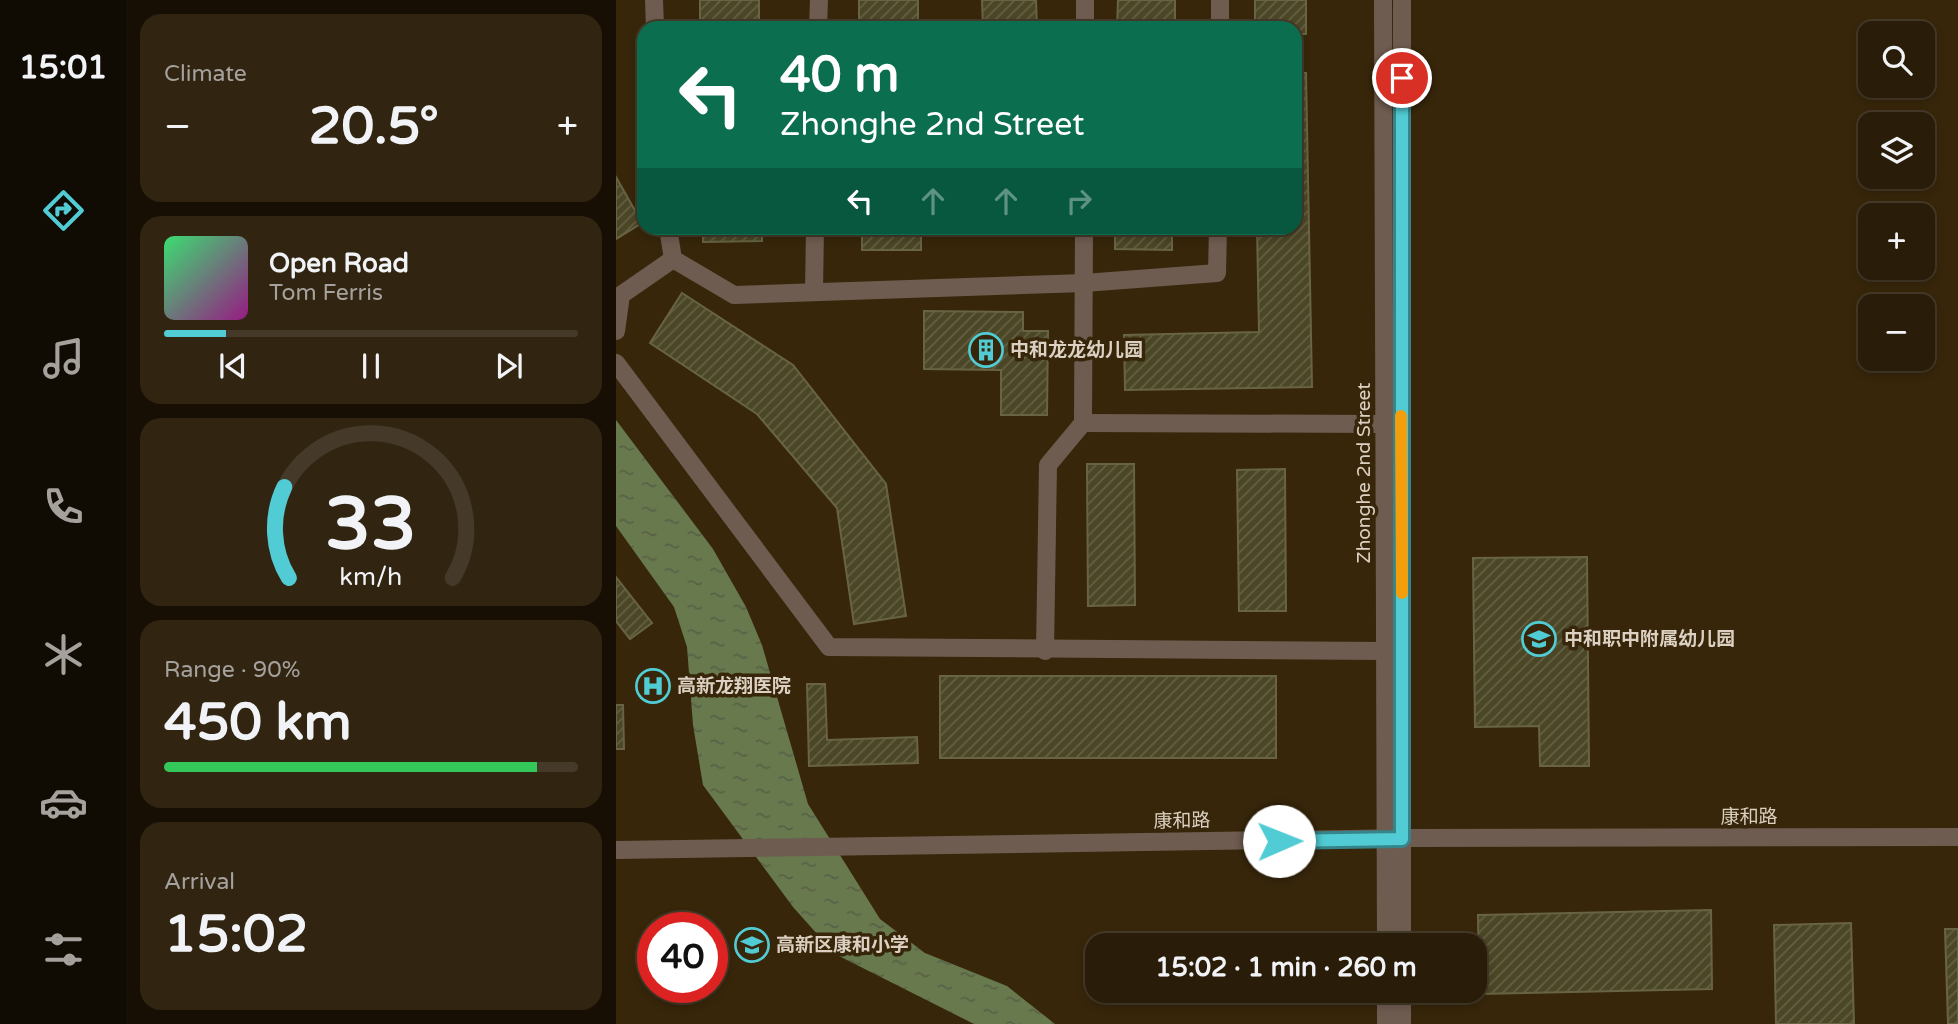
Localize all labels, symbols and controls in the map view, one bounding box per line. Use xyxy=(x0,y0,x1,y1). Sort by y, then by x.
map controls xyxy=(1858,21,1935,371)
button: search xyxy=(1858,21,1935,98)
text: 40 m xyxy=(780,46,899,105)
pin xyxy=(1372,48,1432,108)
text: 15:01 xyxy=(19,49,107,87)
icon: left xyxy=(665,49,756,140)
icon: arrive xyxy=(1383,59,1421,97)
text: Climate xyxy=(164,60,247,88)
text: 20.5° xyxy=(309,95,439,158)
text: − xyxy=(164,104,191,150)
text: + xyxy=(557,104,578,150)
text: Zhonghe 2nd Street xyxy=(780,106,1085,144)
button: layers xyxy=(1858,112,1935,189)
icon: left xyxy=(841,182,879,220)
icon: ahead xyxy=(914,182,952,220)
icon: ahead xyxy=(987,182,1025,220)
icon: right xyxy=(1060,182,1098,220)
icon: directions xyxy=(39,186,88,235)
button: + xyxy=(1858,203,1935,280)
text: Open Road xyxy=(269,248,409,279)
text: Tom Ferris xyxy=(269,279,383,307)
button: − xyxy=(1858,294,1935,371)
building icon: 中和龙龙幼儿园 xyxy=(967,331,1005,369)
icon: music xyxy=(39,334,88,383)
place label: 中和龙龙幼儿园 xyxy=(1010,339,1143,361)
icon: previous xyxy=(214,347,252,385)
icon: pause xyxy=(352,347,390,385)
icon: next xyxy=(490,347,528,385)
street label: Zhonghe 2nd Street xyxy=(1353,383,1375,563)
text: 33 xyxy=(325,481,417,569)
icon: phone xyxy=(39,482,88,531)
text: km/h xyxy=(340,562,402,592)
school or university icon: 中和职中附属幼儿园 xyxy=(1520,620,1558,658)
place label: 中和职中附属幼儿园 xyxy=(1564,628,1735,650)
icon: climate xyxy=(39,630,88,679)
text: Range · 90% xyxy=(164,656,300,684)
hospital icon: 高新龙翔医院 xyxy=(634,667,672,705)
place label: 高新龙翔医院 xyxy=(677,675,791,697)
text: 450 km xyxy=(164,691,352,754)
icon: car xyxy=(39,778,88,827)
position arrow xyxy=(1242,804,1316,878)
street label: 康和路 xyxy=(1720,806,1778,828)
street label: 康和路 xyxy=(1153,810,1211,832)
text: Arrival xyxy=(164,868,235,896)
text: 15:02 xyxy=(164,903,308,966)
speed limit sign: 40 xyxy=(637,912,728,1003)
icon: filters xyxy=(39,925,88,974)
school or university icon: 高新区康和小学 xyxy=(733,926,771,964)
place label: 高新区康和小学 xyxy=(776,934,909,956)
text: 15:02 · 1 min · 260 m xyxy=(1155,952,1417,983)

